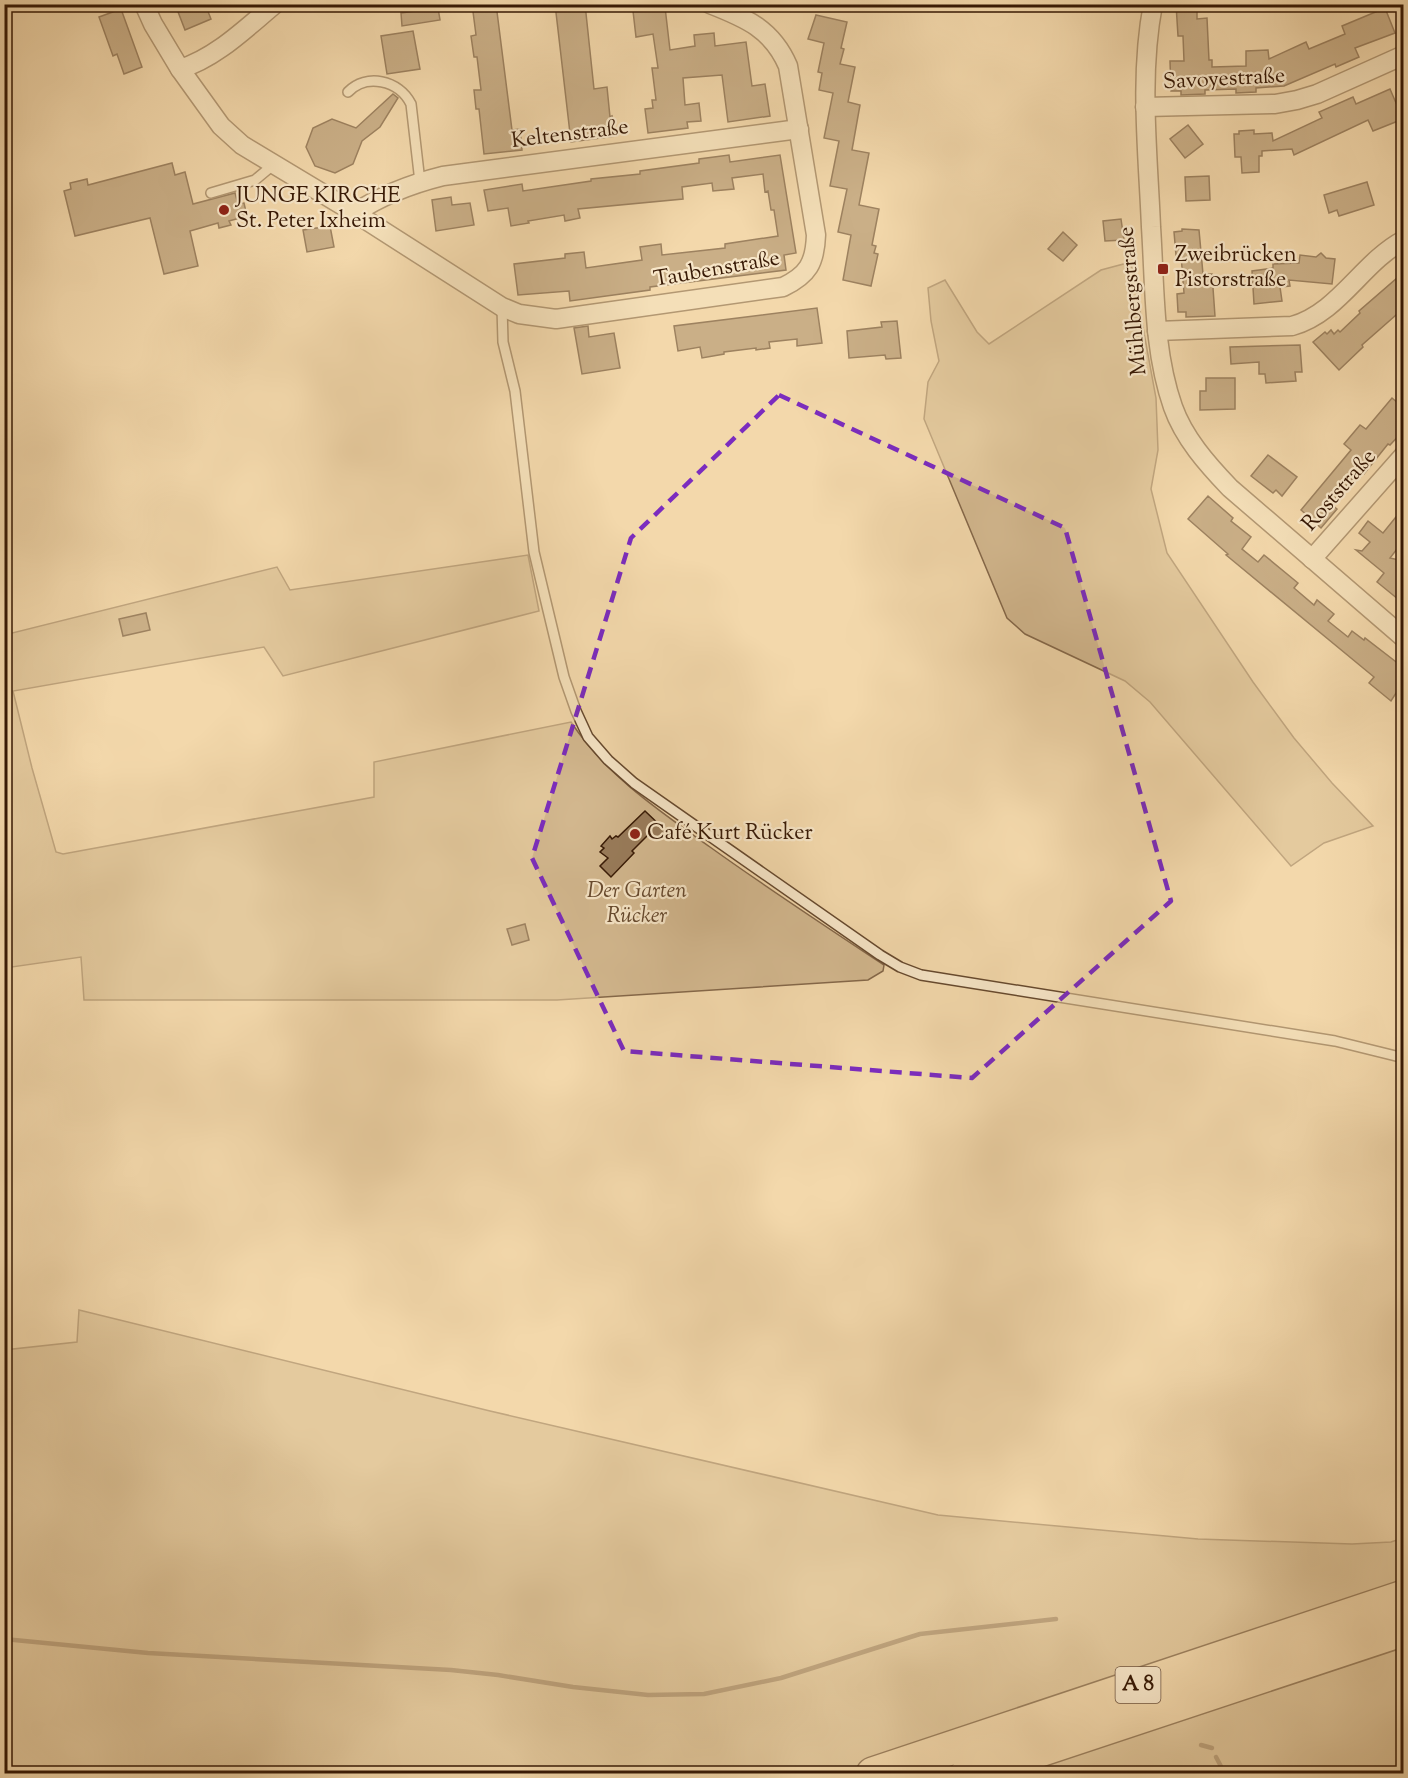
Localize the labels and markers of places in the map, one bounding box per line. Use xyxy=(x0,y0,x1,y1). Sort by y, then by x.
place label: JUNGE KIRCHE St. Peter Ixheim xyxy=(235,181,401,238)
marker: JUNGE KIRCHE St. Peter Ixheim xyxy=(217,203,231,217)
place label: Zweibrücken Pistorstraße xyxy=(1175,240,1297,297)
marker: Zweibrücken Pistorstraße xyxy=(1156,262,1170,276)
place label: Café Kurt Rücker xyxy=(647,818,813,850)
marker: Café Kurt Rücker xyxy=(628,827,642,841)

